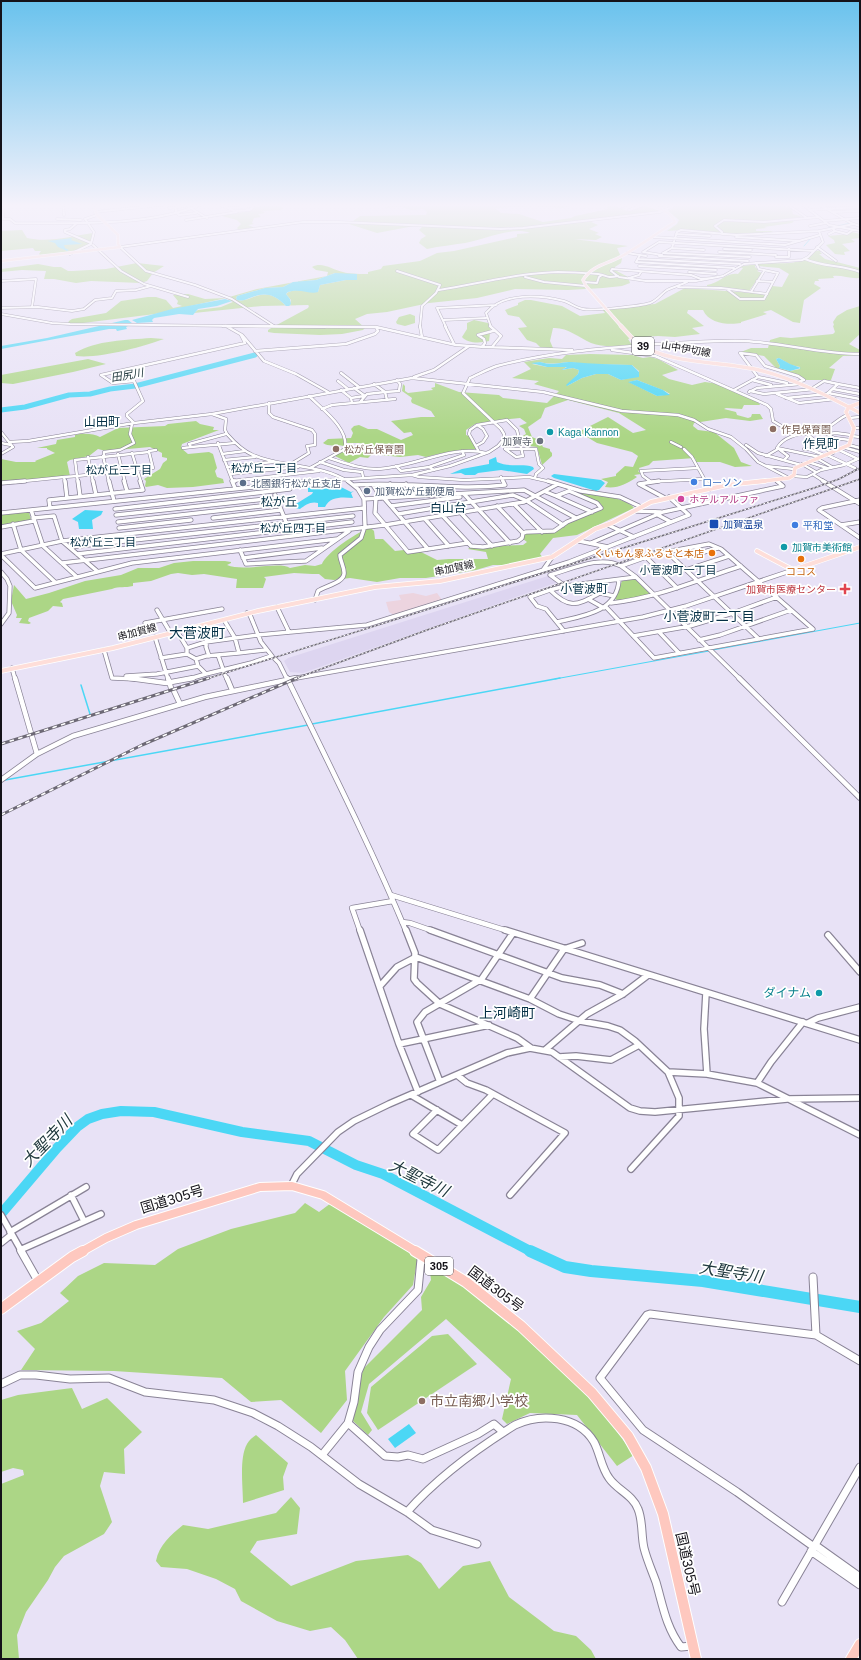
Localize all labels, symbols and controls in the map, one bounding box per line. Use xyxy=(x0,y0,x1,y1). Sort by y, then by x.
road number: 39 xyxy=(632,337,654,355)
street label: 山中伊切線 xyxy=(660,339,712,359)
water label: 田尻川 xyxy=(110,366,145,384)
district label: 山田町 xyxy=(84,415,120,429)
marker: 作見保育園 xyxy=(768,424,778,434)
place label: 作見保育園 xyxy=(781,424,831,435)
marker: Kaga Kannon xyxy=(545,427,555,437)
place label: Kaga Kannon xyxy=(558,427,619,438)
place label: 加賀寺 xyxy=(502,436,532,447)
marker: 加賀寺 xyxy=(535,436,545,446)
district label: 作見町 xyxy=(803,437,839,451)
marker: 松が丘保育園 xyxy=(331,444,341,454)
place label: 松が丘保育園 xyxy=(344,444,404,455)
district label: 松が丘一丁目 xyxy=(231,462,297,474)
district label: 松が丘二丁目 xyxy=(86,464,152,476)
marker: ローソン xyxy=(689,477,699,487)
place label: ローソン xyxy=(702,477,742,488)
marker: 北國銀行松が丘支店 xyxy=(238,478,248,488)
place label: 北國銀行松が丘支店 xyxy=(251,478,341,489)
marker: 加賀松が丘郵便局 xyxy=(362,486,372,496)
place label: 加賀松が丘郵便局 xyxy=(375,486,455,497)
marker: ホテルアルファ xyxy=(676,494,686,504)
place label: ホテルアルファ xyxy=(689,494,759,505)
district label: 松が丘 xyxy=(261,495,297,509)
district label: 白山台 xyxy=(430,501,466,515)
marker: 加賀温泉 xyxy=(708,518,720,530)
place label: 加賀温泉 xyxy=(723,519,764,530)
marker: 平和堂 xyxy=(790,520,800,530)
place label: 平和堂 xyxy=(803,520,833,531)
district label: 松が丘四丁目 xyxy=(260,522,326,534)
district label: 松が丘三丁目 xyxy=(70,536,136,548)
marker: 加賀市美術館 xyxy=(779,542,789,552)
place label: 加賀市美術館 xyxy=(792,542,852,553)
place label: くいもん家ふるさと本店 xyxy=(594,548,704,559)
marker: くいもん家ふるさと本店 xyxy=(707,548,717,558)
marker: ココス xyxy=(796,554,806,564)
street label: 串加賀線 xyxy=(433,558,475,578)
district label: 小菅波町一丁目 xyxy=(640,564,717,576)
place label: ココス xyxy=(786,566,816,577)
district label: 小菅波町 xyxy=(560,582,608,596)
marker: 加賀市医療センター xyxy=(839,583,851,595)
place label: 加賀市医療センター xyxy=(746,584,836,595)
district label: 小菅波町二丁目 xyxy=(663,609,755,624)
street label: 串加賀線 xyxy=(116,622,158,642)
district label: 大菅波町 xyxy=(169,625,225,641)
place label: ダイナム xyxy=(764,986,811,1000)
marker: ダイナム xyxy=(814,988,824,998)
district label: 上河崎町 xyxy=(479,1005,535,1021)
water label: 大聖寺川 xyxy=(19,1111,77,1170)
water label: 大聖寺川 xyxy=(387,1156,453,1201)
street label: 国道305号 xyxy=(138,1182,206,1216)
road number: 305 xyxy=(425,1257,453,1275)
water label: 大聖寺川 xyxy=(698,1259,766,1286)
street label: 国道305号 xyxy=(465,1263,527,1315)
place label: 市立南郷小学校 xyxy=(430,1393,528,1409)
marker: 市立南郷小学校 xyxy=(417,1396,427,1406)
street label: 国道305号 xyxy=(673,1530,703,1598)

